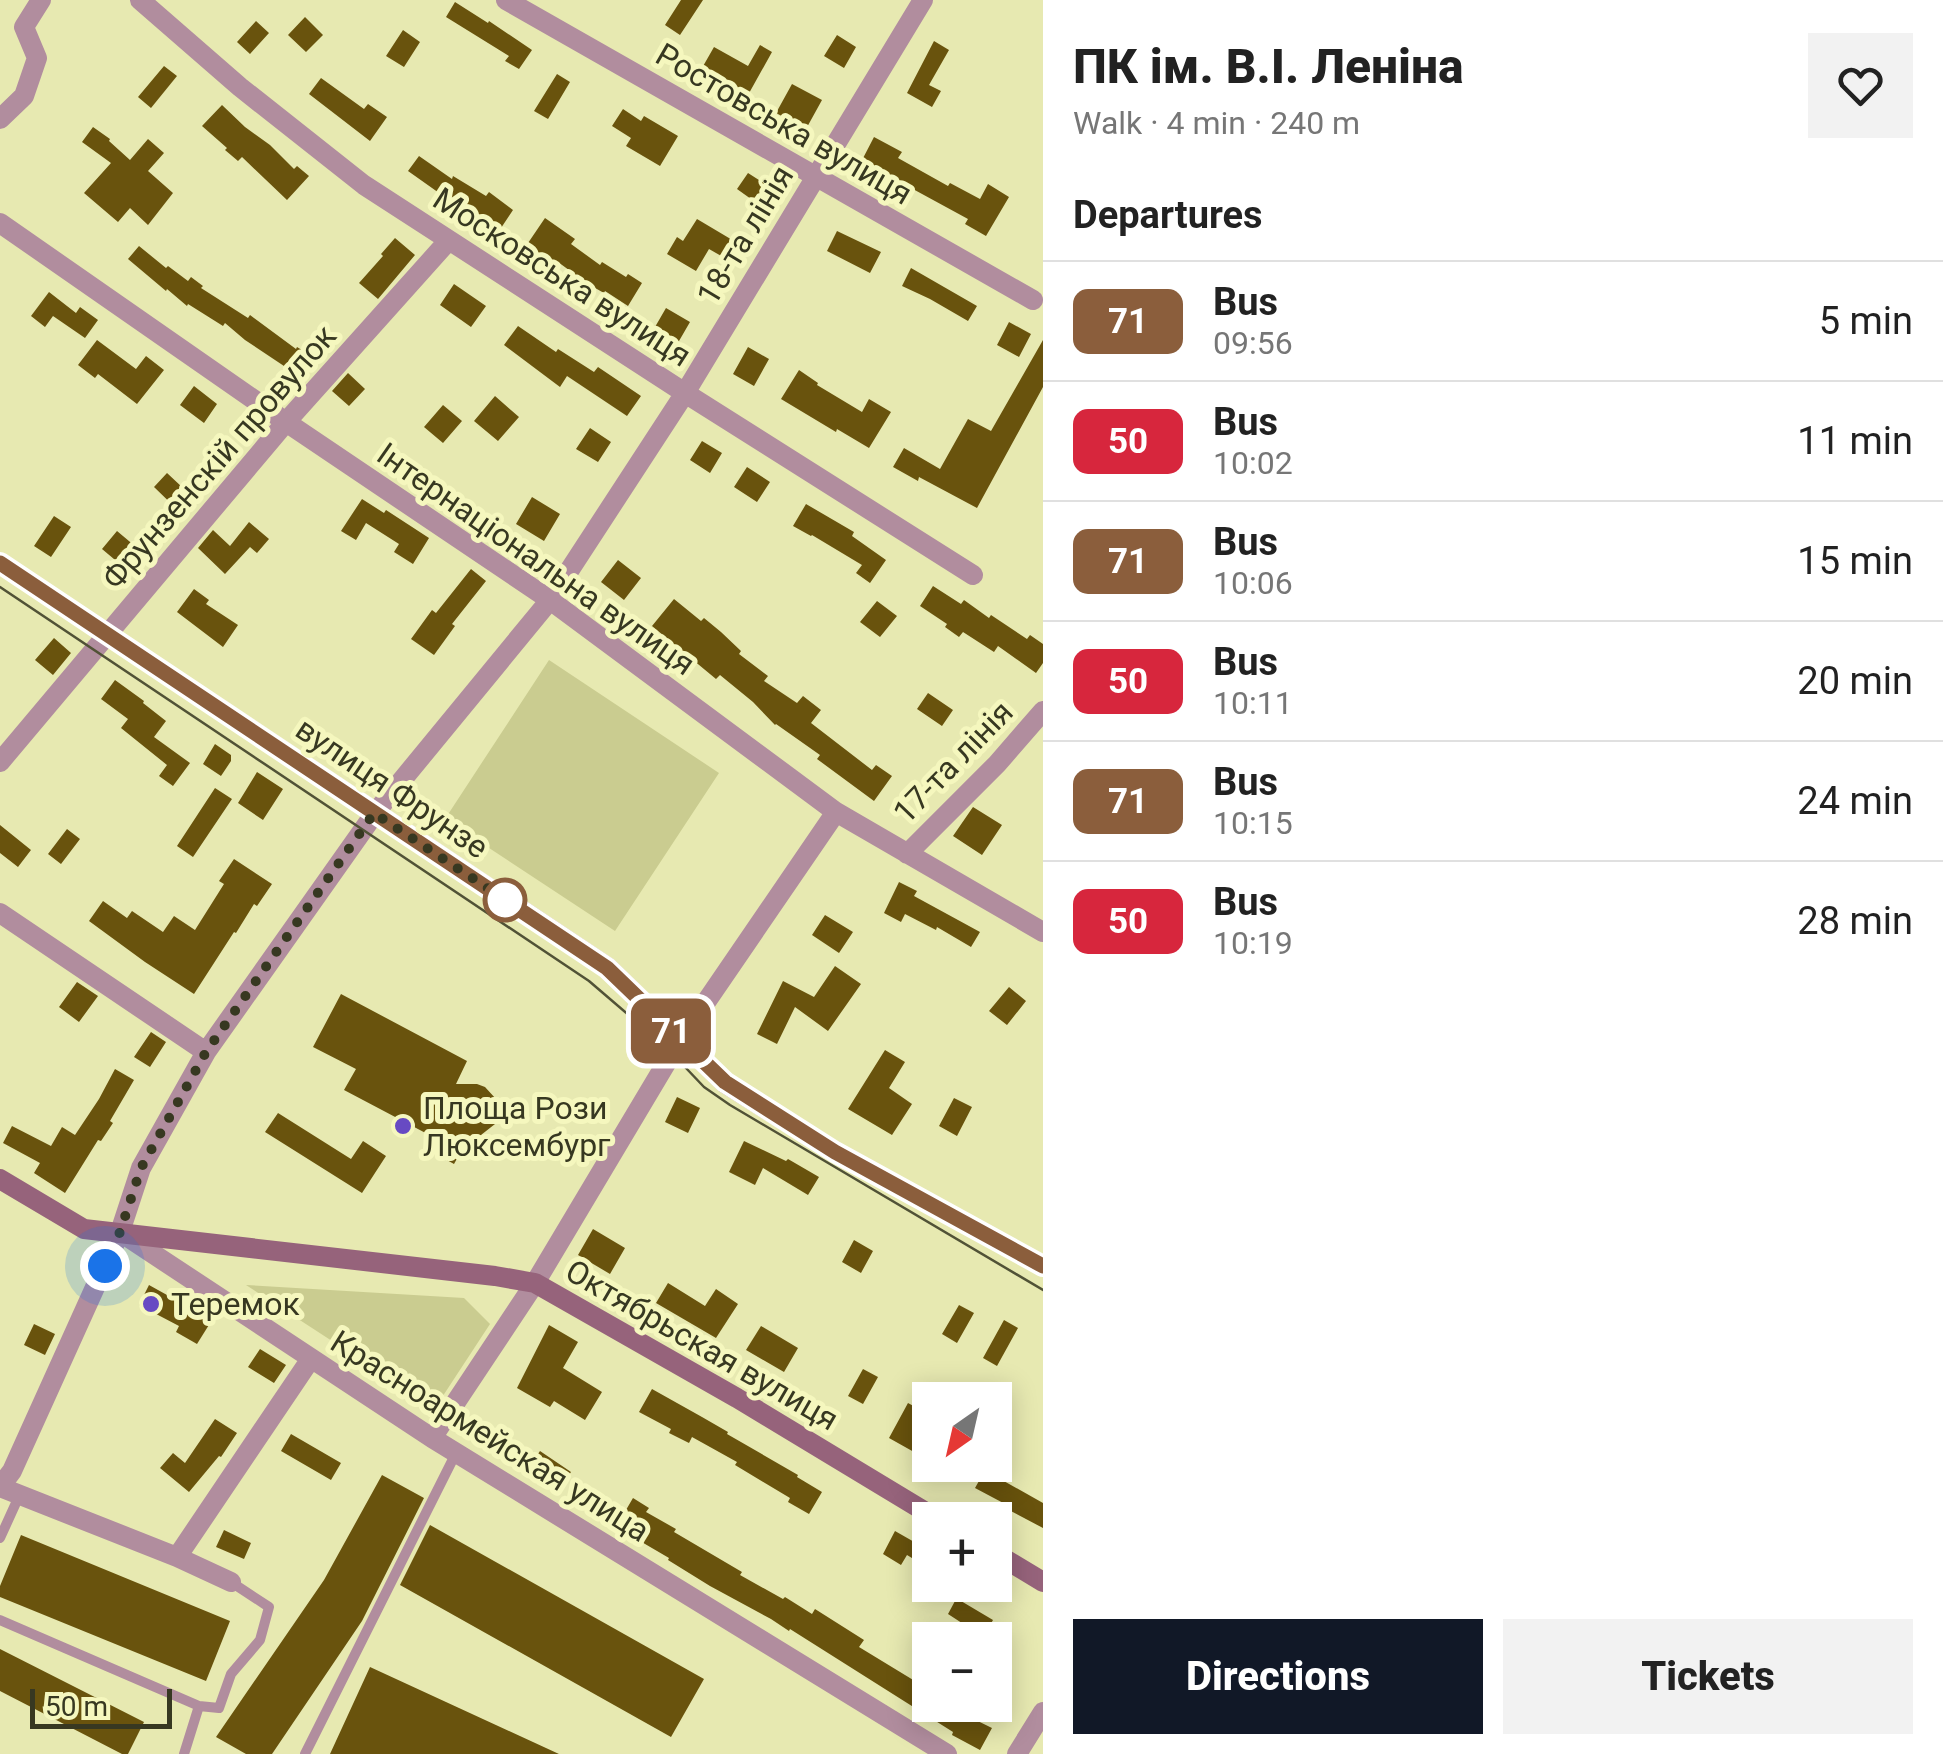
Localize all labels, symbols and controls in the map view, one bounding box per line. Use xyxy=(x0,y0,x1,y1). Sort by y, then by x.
button: heart xyxy=(1808,33,1913,138)
street label: Ростовська вулиця xyxy=(649,35,919,213)
text: ПК ім. В.І. Леніна xyxy=(1073,38,1464,95)
text: Walk · 4 min · 240 m xyxy=(1073,104,1360,142)
street label: 18-та лінія xyxy=(689,159,801,311)
street label: Московська вулиця xyxy=(426,179,698,375)
text: Departures xyxy=(1073,193,1263,237)
text: Bus xyxy=(1213,280,1278,324)
text: 5 min xyxy=(1819,299,1913,343)
text: 71 xyxy=(1108,301,1148,342)
street label: Фрунзенскій провулок xyxy=(94,317,344,597)
text: 09:56 xyxy=(1213,324,1293,362)
text: Bus xyxy=(1213,400,1278,444)
text: 11 min xyxy=(1797,419,1913,463)
text: 50 xyxy=(1108,421,1148,462)
street label: Інтернаціональна вулиця xyxy=(370,435,702,683)
text: 10:02 xyxy=(1213,444,1293,482)
text: Bus xyxy=(1213,520,1278,564)
text: 15 min xyxy=(1797,539,1913,583)
text: 71 xyxy=(1108,541,1148,582)
text: 10:06 xyxy=(1213,564,1293,602)
text: Bus xyxy=(1213,640,1278,684)
text: 20 min xyxy=(1797,659,1913,703)
text: 50 xyxy=(1108,661,1148,702)
text: 10:11 xyxy=(1213,684,1293,722)
street label: 17-та лінія xyxy=(885,693,1021,831)
street label: вулиця Фрунзе xyxy=(289,710,495,866)
text: Bus xyxy=(1213,760,1278,804)
text: 24 min xyxy=(1797,779,1913,823)
text: 71 xyxy=(1108,781,1148,822)
text: 10:15 xyxy=(1213,804,1293,842)
unlabelled marker xyxy=(484,879,526,921)
text: Bus xyxy=(1213,880,1278,924)
text: 28 min xyxy=(1797,899,1913,943)
text: 50 xyxy=(1108,901,1148,942)
text: 10:19 xyxy=(1213,924,1293,962)
line badge: 71 xyxy=(626,998,716,1064)
text: 71 xyxy=(651,1011,691,1052)
place label: Площа Рози Люксембург xyxy=(423,1089,611,1164)
marker: Площа Рози Люксембург xyxy=(392,1115,414,1137)
your location xyxy=(80,1241,130,1291)
street label: Октябрьская вулиця xyxy=(559,1251,845,1439)
place label: Теремок xyxy=(171,1285,300,1323)
marker: Теремок xyxy=(140,1293,162,1315)
street label: Красноармейская улица xyxy=(324,1322,656,1550)
north arrow xyxy=(912,1382,1012,1482)
map controls xyxy=(912,1382,1012,1722)
button: + xyxy=(912,1502,1012,1602)
button: Directions xyxy=(1073,1619,1483,1734)
button: Tickets xyxy=(1503,1619,1913,1734)
button: − xyxy=(912,1622,1012,1722)
scale bar xyxy=(30,1684,172,1728)
text: 50 m xyxy=(45,1690,108,1723)

